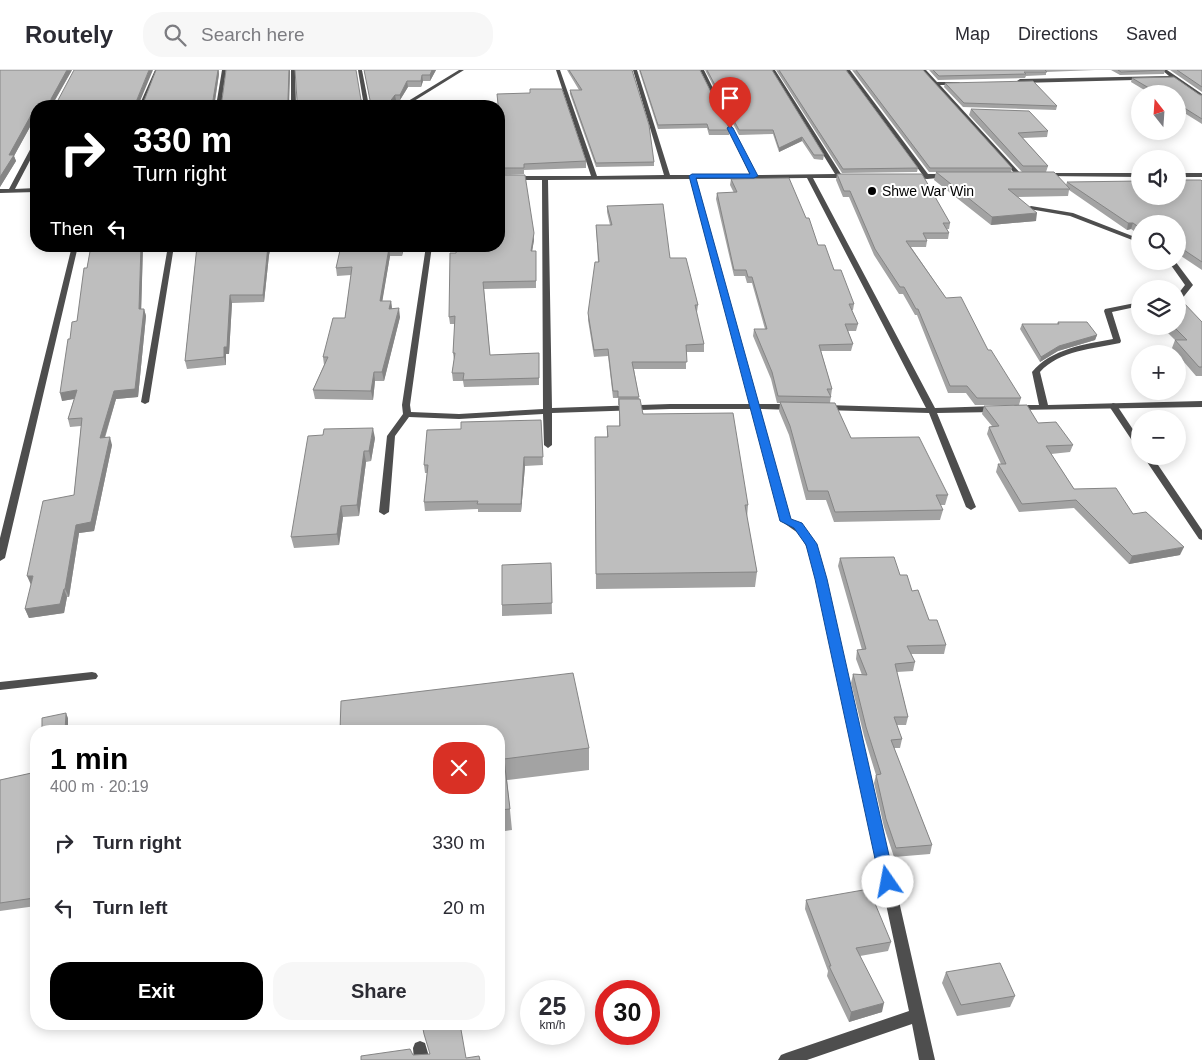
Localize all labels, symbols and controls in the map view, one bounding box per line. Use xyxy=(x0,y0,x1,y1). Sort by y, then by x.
search box xyxy=(143,12,493,57)
text: Routely xyxy=(25,21,113,48)
icon: search xyxy=(161,21,189,49)
text: Search here xyxy=(201,24,305,45)
text: Map xyxy=(955,24,990,44)
text: Directions xyxy=(1018,24,1098,44)
text: Saved xyxy=(1126,24,1177,44)
pin xyxy=(709,77,751,128)
icon: arrive xyxy=(716,84,744,112)
north arrow xyxy=(1131,85,1186,140)
map controls xyxy=(1131,85,1186,465)
icon: right xyxy=(50,120,115,185)
text: 330 m xyxy=(133,120,232,159)
button: sound xyxy=(1131,150,1186,205)
text: Turn right xyxy=(133,161,226,186)
place label: Shwe War Win xyxy=(882,183,974,199)
marker: Shwe War Win xyxy=(866,185,878,197)
icon: left xyxy=(103,215,131,243)
button: search xyxy=(1131,215,1186,270)
text: Then xyxy=(50,218,93,239)
button: layers xyxy=(1131,280,1186,335)
button: + xyxy=(1131,345,1186,400)
button: − xyxy=(1131,410,1186,465)
text: 1 min xyxy=(50,742,128,775)
button: close xyxy=(433,742,485,794)
text: 400 m · 20:19 xyxy=(50,778,149,795)
icon: right xyxy=(50,829,78,857)
text: Turn right xyxy=(93,832,181,853)
text: 330 m xyxy=(432,832,485,853)
position arrow xyxy=(861,855,913,907)
icon: left xyxy=(50,894,78,922)
text: Turn left xyxy=(93,897,168,918)
text: 20 m xyxy=(443,897,485,918)
button: Exit xyxy=(50,962,263,1020)
button: Share xyxy=(273,962,485,1020)
speed limit sign: 30 xyxy=(595,980,660,1045)
text: 25 xyxy=(539,992,566,1020)
text: km/h xyxy=(539,1018,566,1032)

